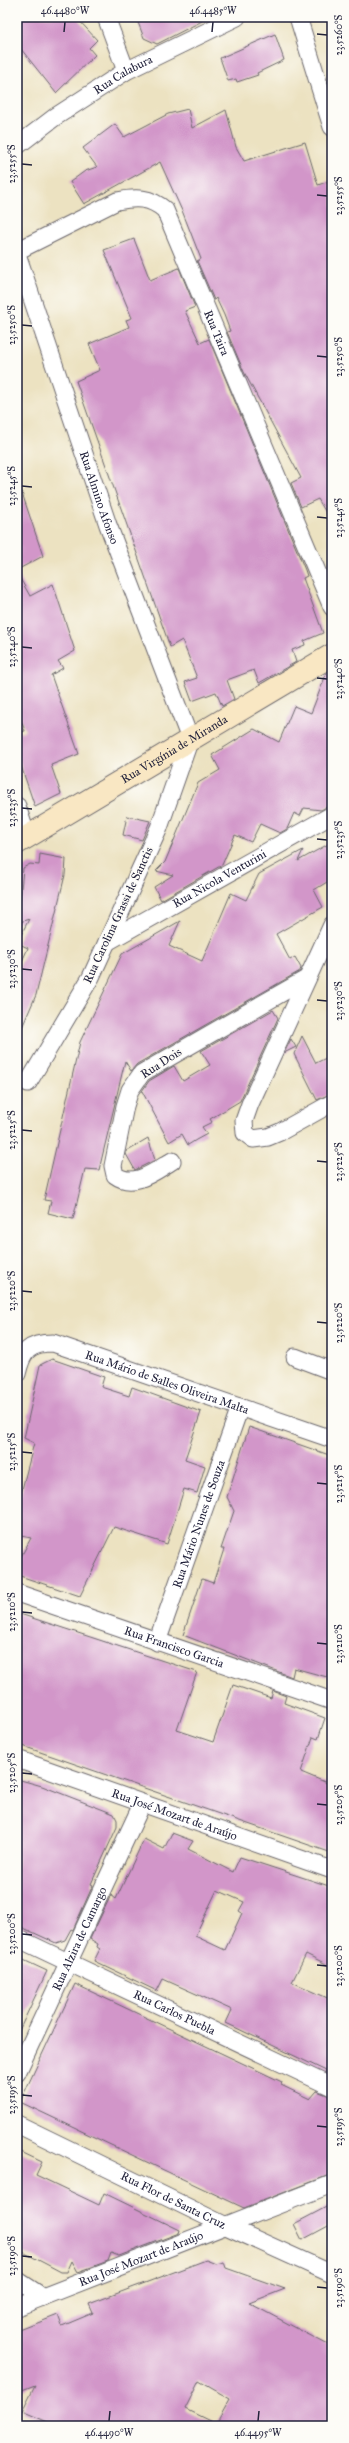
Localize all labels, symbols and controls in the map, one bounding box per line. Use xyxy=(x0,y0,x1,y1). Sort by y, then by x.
text: 46.4480°W xyxy=(41,5,90,17)
text: 46.4485°W xyxy=(189,5,237,17)
text: 23.5260°S xyxy=(333,14,345,55)
street label: Rua Calabura xyxy=(91,52,156,97)
text: 23.5255°S xyxy=(6,144,18,184)
text: 23.5255°S xyxy=(333,176,345,216)
text: 23.5250°S xyxy=(6,305,18,345)
street label: Rua Taira xyxy=(201,308,233,358)
text: 23.5250°S xyxy=(333,337,345,377)
street label: Rua Almino Afonso xyxy=(77,449,122,546)
text: 23.5245°S xyxy=(6,466,18,506)
text: 23.5245°S xyxy=(333,498,345,538)
text: 23.5240°S xyxy=(6,626,18,668)
text: 23.5240°S xyxy=(333,658,345,700)
street label: Rua Virgínia de Miranda xyxy=(118,712,231,786)
text: 23.5235°S xyxy=(6,789,18,827)
text: 23.5235°S xyxy=(333,821,345,859)
street label: Rua Carolina Grassi de Sanctis xyxy=(80,845,156,985)
street label: Rua Nicola Venturini xyxy=(170,846,269,911)
text: 23.5230°S xyxy=(6,949,18,989)
text: 23.5230°S xyxy=(333,981,345,1021)
street label: Rua Dois xyxy=(138,1045,184,1081)
text: 23.5225°S xyxy=(6,1110,18,1150)
text: 23.5225°S xyxy=(333,1142,345,1182)
text: 23.5220°S xyxy=(6,1270,18,1311)
text: 23.5220°S xyxy=(333,1302,345,1343)
street label: Rua Mário de Salles Oliveira Malta xyxy=(83,1348,251,1417)
text: 23.5215°S xyxy=(6,1433,18,1471)
street label: Rua Mário Nunes de Souza xyxy=(170,1457,228,1590)
text: 23.5215°S xyxy=(333,1465,345,1503)
text: 23.5210°S xyxy=(6,1592,18,1632)
street label: Rua Francisco Garcia xyxy=(122,1623,227,1671)
text: 23.5210°S xyxy=(333,1624,345,1664)
text: 23.5205°S xyxy=(6,1753,18,1793)
text: 23.5205°S xyxy=(333,1785,345,1825)
street label: Rua José Mozart de Araújo xyxy=(110,1786,239,1843)
street label: Rua Alzira de Camargo xyxy=(49,1885,110,1993)
text: 23.5200°S xyxy=(6,1913,18,1955)
text: 23.5200°S xyxy=(333,1945,345,1987)
street label: Rua Carlos Puebla xyxy=(131,1987,218,2038)
text: 23.5195°S xyxy=(6,2075,18,2114)
text: 23.5195°S xyxy=(333,2107,345,2146)
street label: Rua Flor de Santa Cruz xyxy=(118,2169,229,2232)
street label: Rua José Mozart de Araújo xyxy=(77,2228,205,2289)
text: 23.5190°S xyxy=(6,2236,18,2276)
text: 23.5190°S xyxy=(333,2268,345,2308)
text: 46.4490°W xyxy=(85,2427,134,2439)
text: 46.4495°W xyxy=(234,2427,282,2439)

